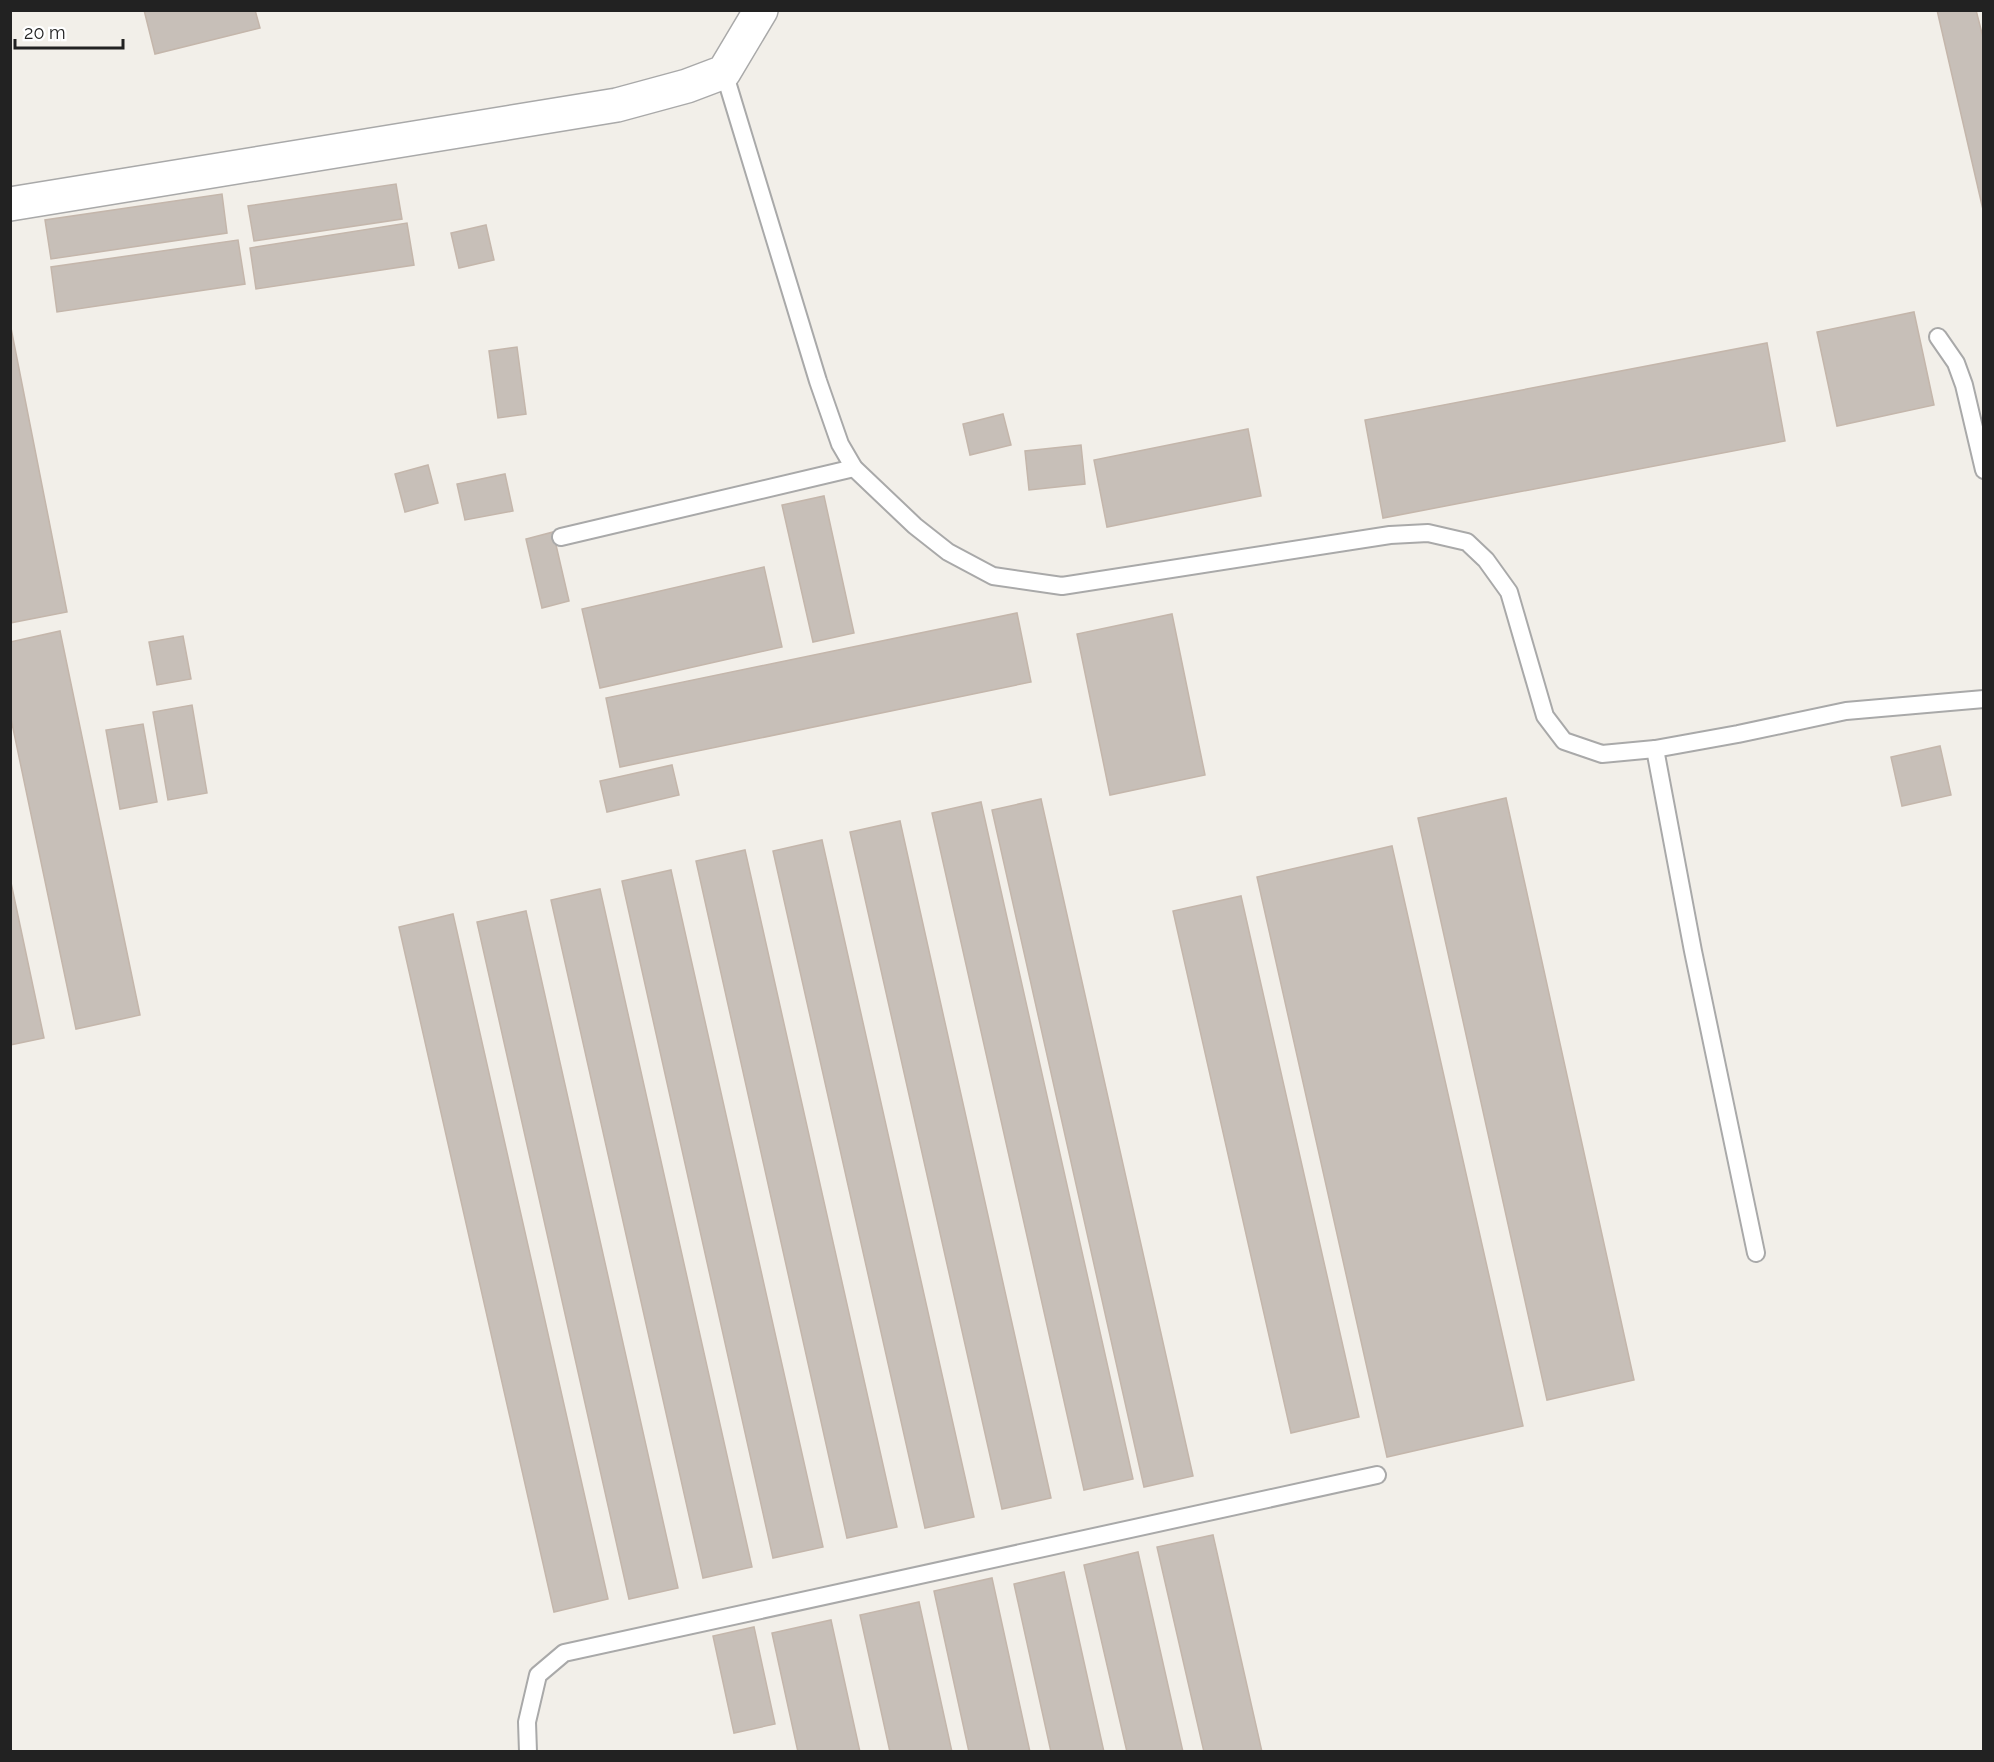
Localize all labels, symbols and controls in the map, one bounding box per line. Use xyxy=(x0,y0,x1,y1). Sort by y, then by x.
scale bar xyxy=(15,12,123,50)
text: 20 m xyxy=(24,22,66,43)

